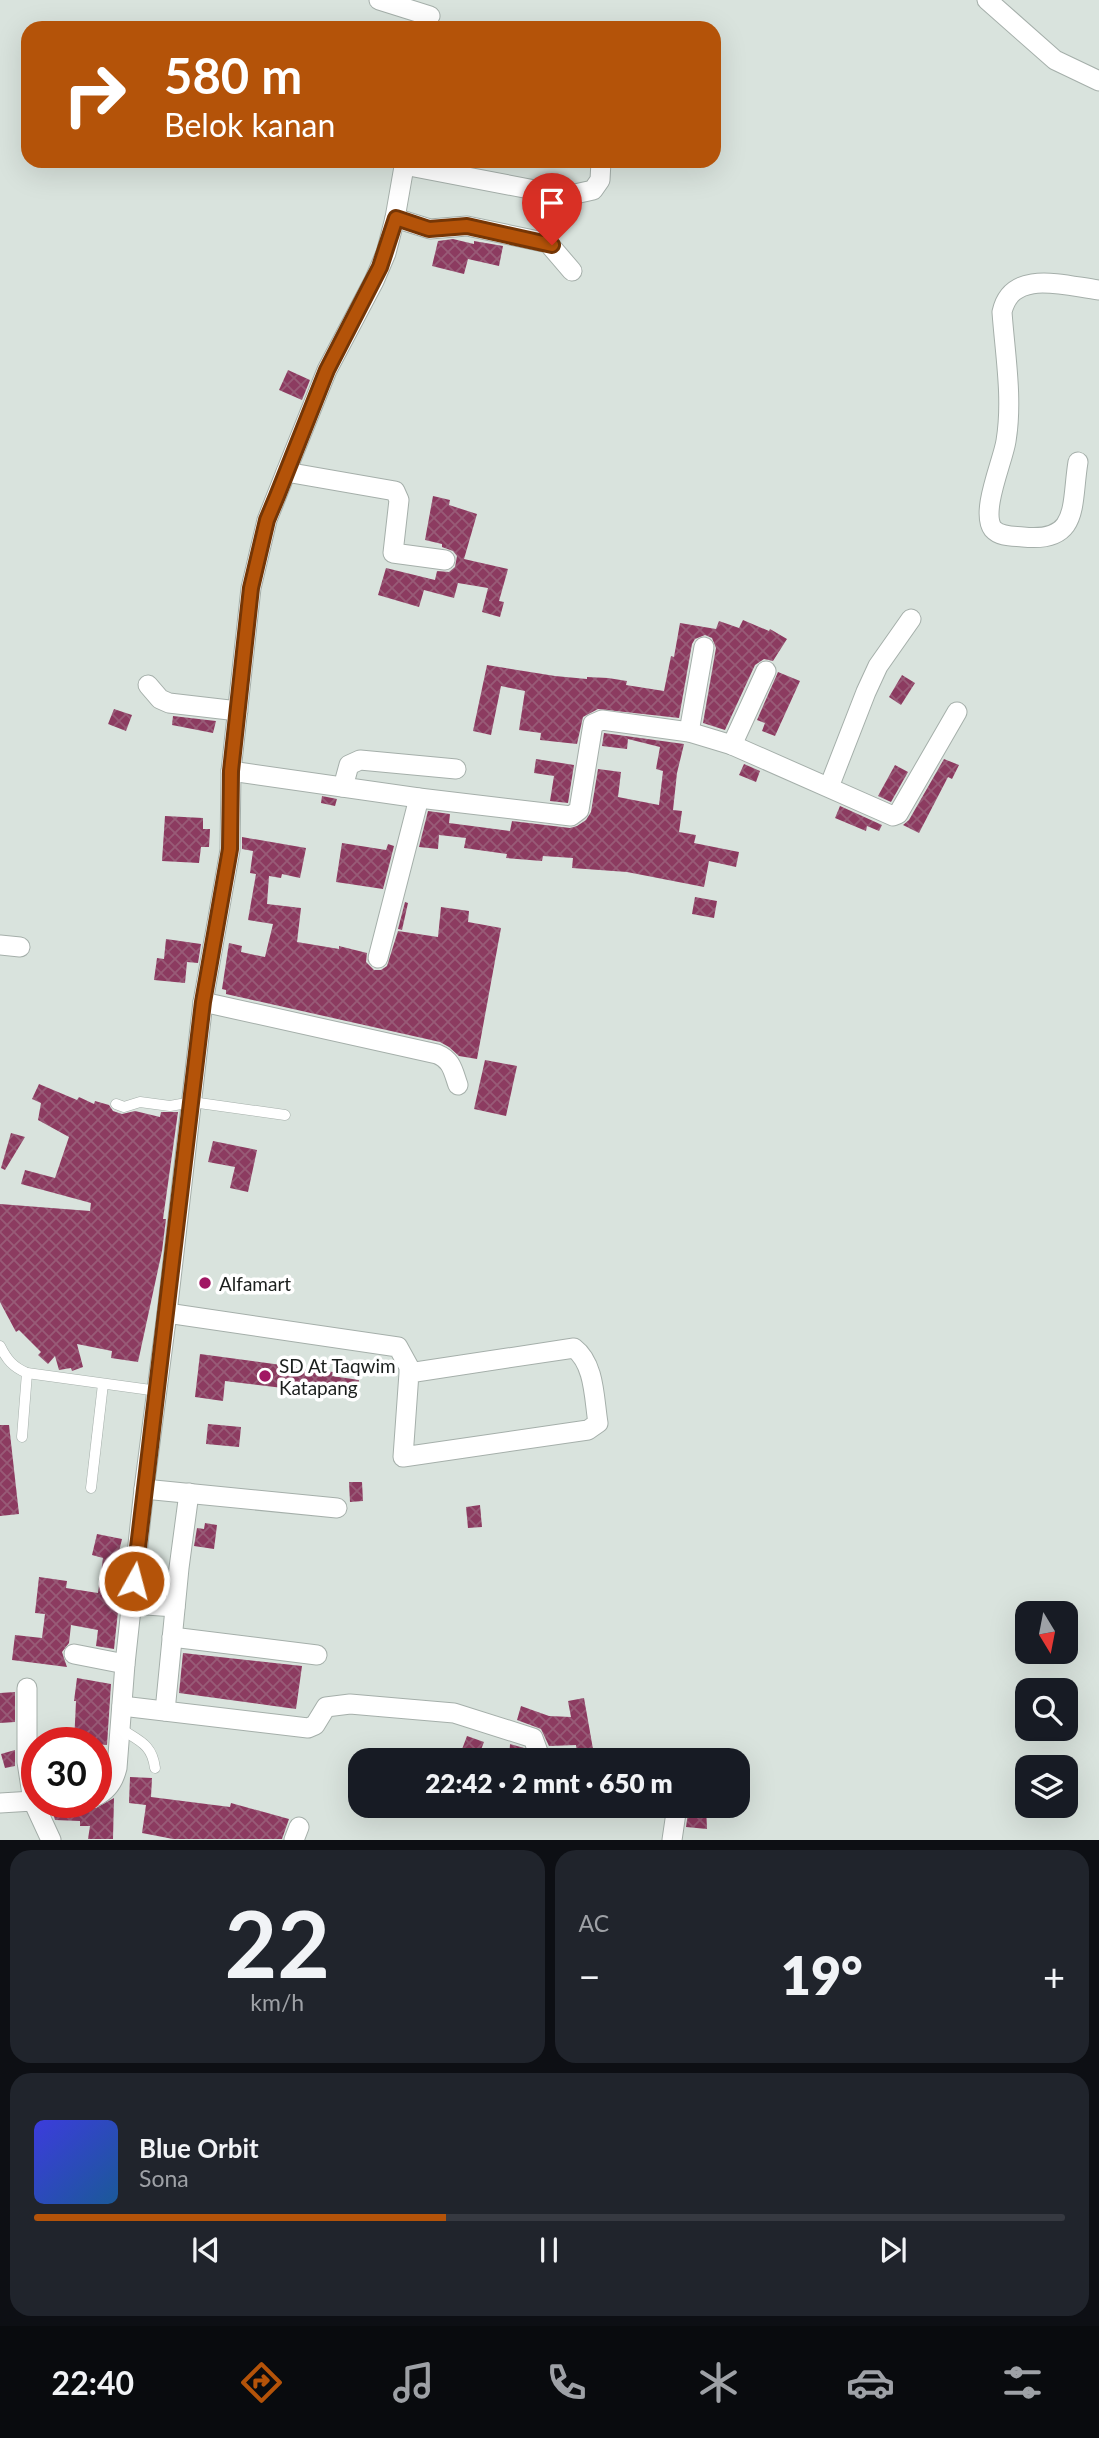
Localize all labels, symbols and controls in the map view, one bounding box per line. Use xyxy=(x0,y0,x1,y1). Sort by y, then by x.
text: 580 m xyxy=(164,46,302,104)
icon: right xyxy=(49,49,140,140)
text: Belok kanan xyxy=(164,105,335,144)
pin xyxy=(522,173,582,245)
icon: arrive xyxy=(533,184,571,222)
place label: Alfamart xyxy=(219,1272,291,1295)
marker: Alfamart xyxy=(197,1275,213,1291)
place label: SD At Taqwim Katapang xyxy=(279,1354,396,1399)
marker: SD At Taqwim Katapang xyxy=(257,1368,273,1384)
position arrow xyxy=(97,1544,171,1618)
north arrow xyxy=(1015,1601,1078,1664)
map controls xyxy=(1015,1601,1078,1818)
button: search xyxy=(1015,1678,1078,1741)
speed limit sign: 30 xyxy=(21,1727,112,1818)
button: layers xyxy=(1015,1755,1078,1818)
text: 22:42 · 2 mnt · 650 m xyxy=(425,1767,673,1799)
text: 22 xyxy=(224,1888,330,1997)
text: AC xyxy=(579,1909,609,1937)
text: 19° xyxy=(781,1944,863,2006)
text: − xyxy=(579,1953,601,1999)
text: + xyxy=(1043,1953,1065,1999)
text: km/h xyxy=(250,1988,304,2016)
text: Blue Orbit xyxy=(139,2132,259,2164)
text: Sona xyxy=(139,2164,189,2192)
icon: previous xyxy=(187,2231,225,2269)
icon: pause xyxy=(530,2231,568,2269)
icon: next xyxy=(874,2231,912,2269)
icon: directions xyxy=(237,2358,286,2407)
icon: music xyxy=(389,2358,438,2407)
icon: phone xyxy=(542,2358,591,2407)
icon: climate xyxy=(694,2358,743,2407)
icon: car xyxy=(846,2358,895,2407)
icon: filters xyxy=(998,2358,1047,2407)
text: 22:40 xyxy=(52,2363,134,2402)

